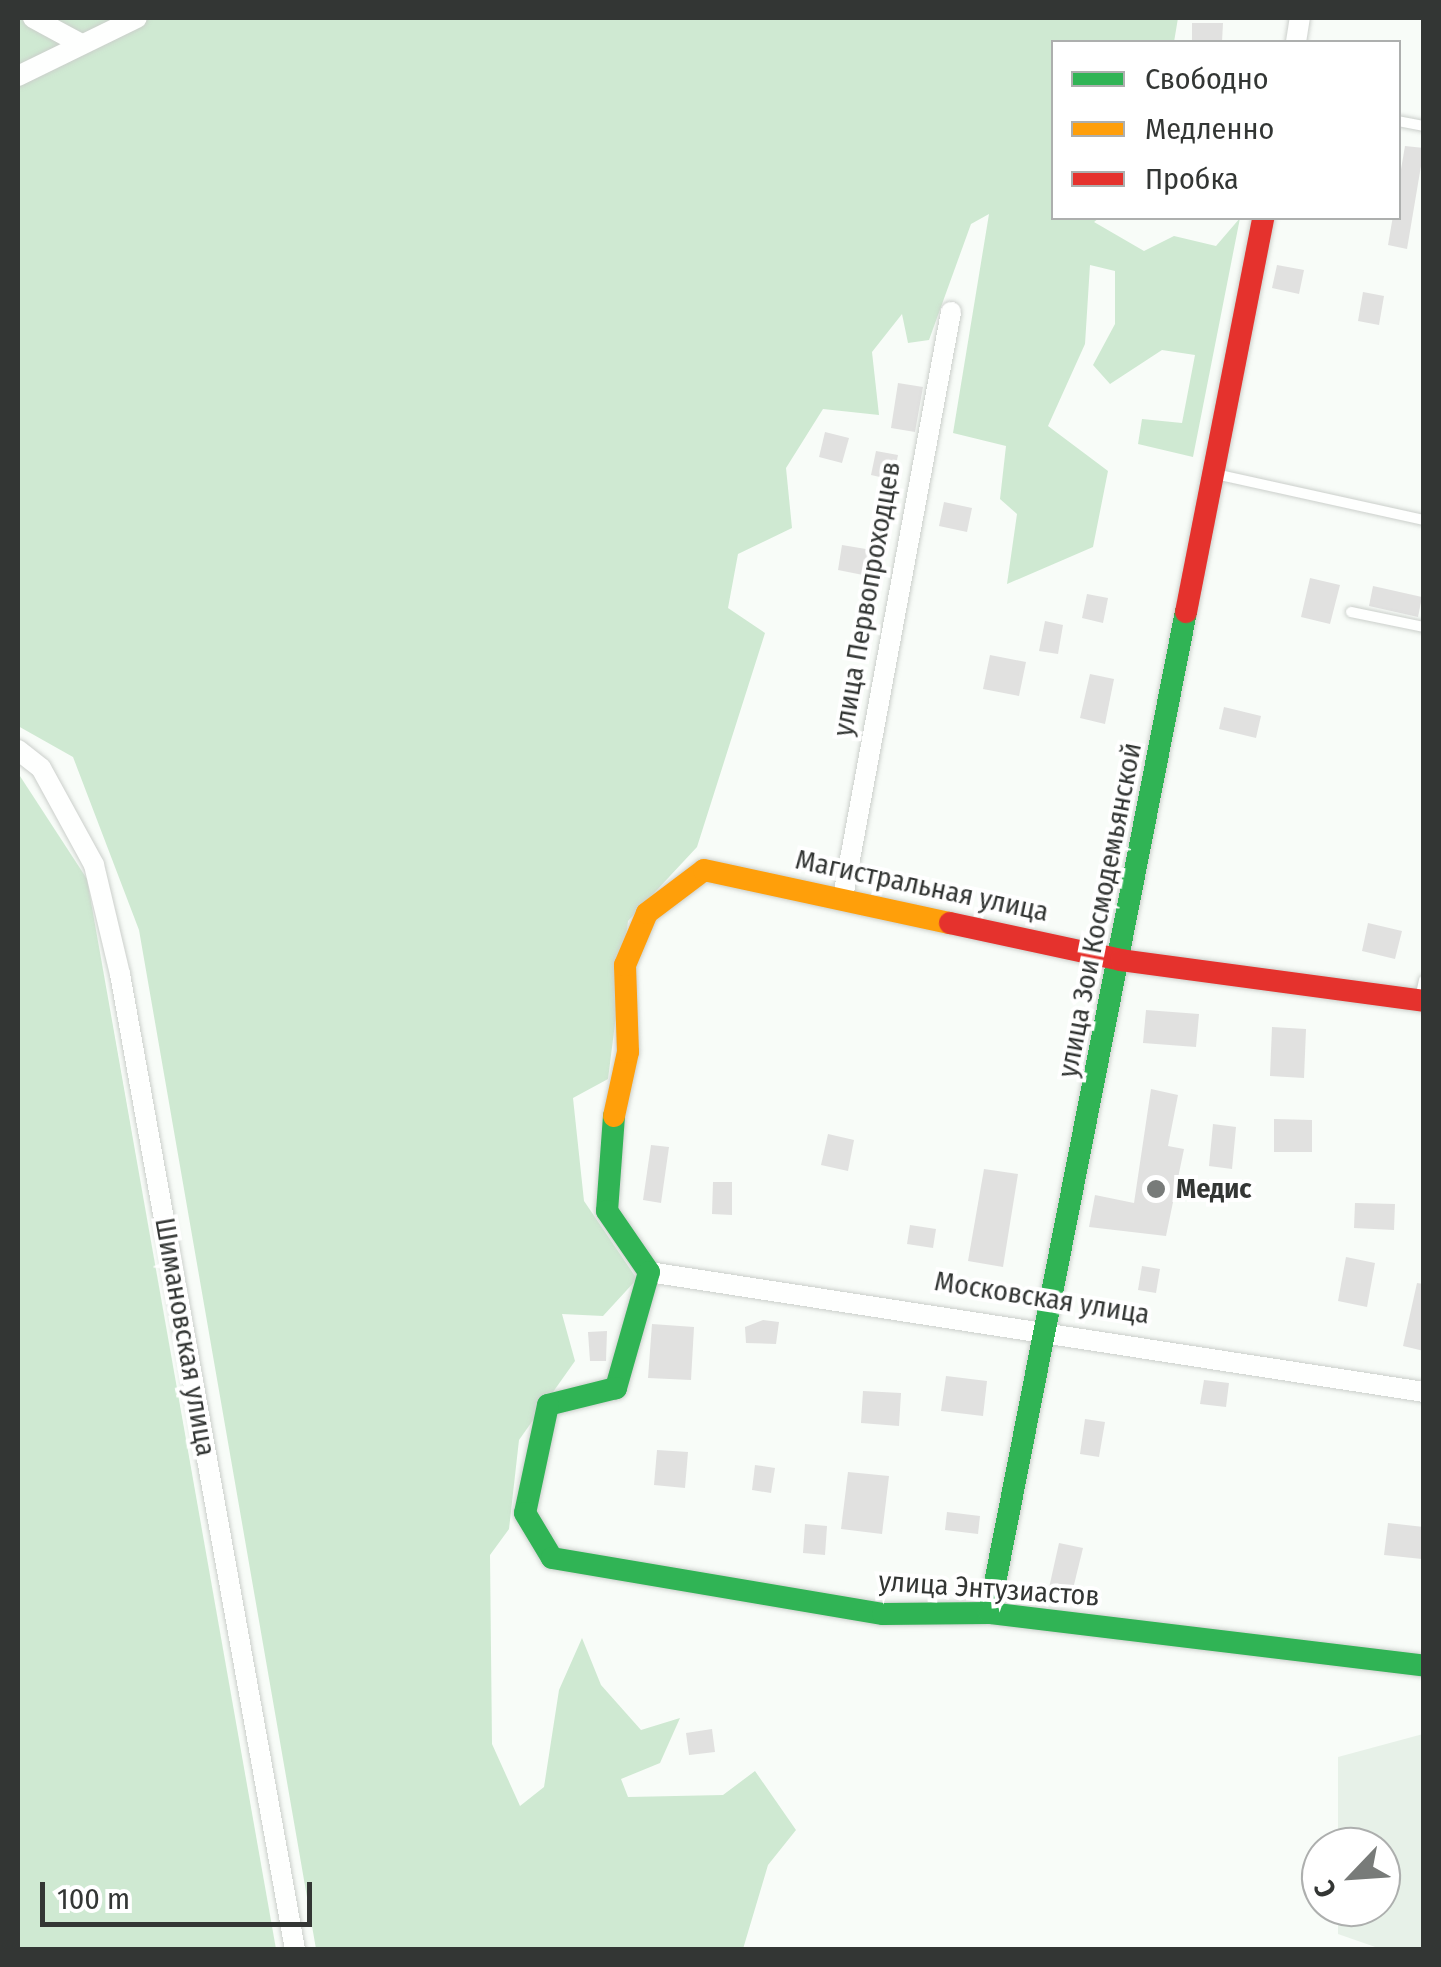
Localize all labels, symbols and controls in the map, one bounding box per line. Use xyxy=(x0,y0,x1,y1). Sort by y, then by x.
legend xyxy=(1051,40,1401,220)
text: Свободно xyxy=(1145,61,1268,97)
text: Медленно xyxy=(1145,111,1274,147)
text: Пробка xyxy=(1145,161,1239,197)
street label: улица Первопроходцев xyxy=(826,459,908,739)
street label: улица Зои Космодемьянской xyxy=(1051,740,1149,1080)
street label: Магистральная улица xyxy=(792,843,1052,929)
place label: Медис xyxy=(1176,1172,1251,1206)
marker: Медис xyxy=(1145,1178,1167,1200)
street label: Шимановская улица xyxy=(147,1215,223,1459)
street label: Московская улица xyxy=(932,1264,1152,1332)
street label: улица Энтузиастов xyxy=(877,1565,1101,1613)
north arrow xyxy=(1301,1827,1401,1927)
scale bar xyxy=(45,1862,318,1924)
text: С xyxy=(1307,1875,1343,1903)
text: 100 m xyxy=(57,1881,130,1917)

